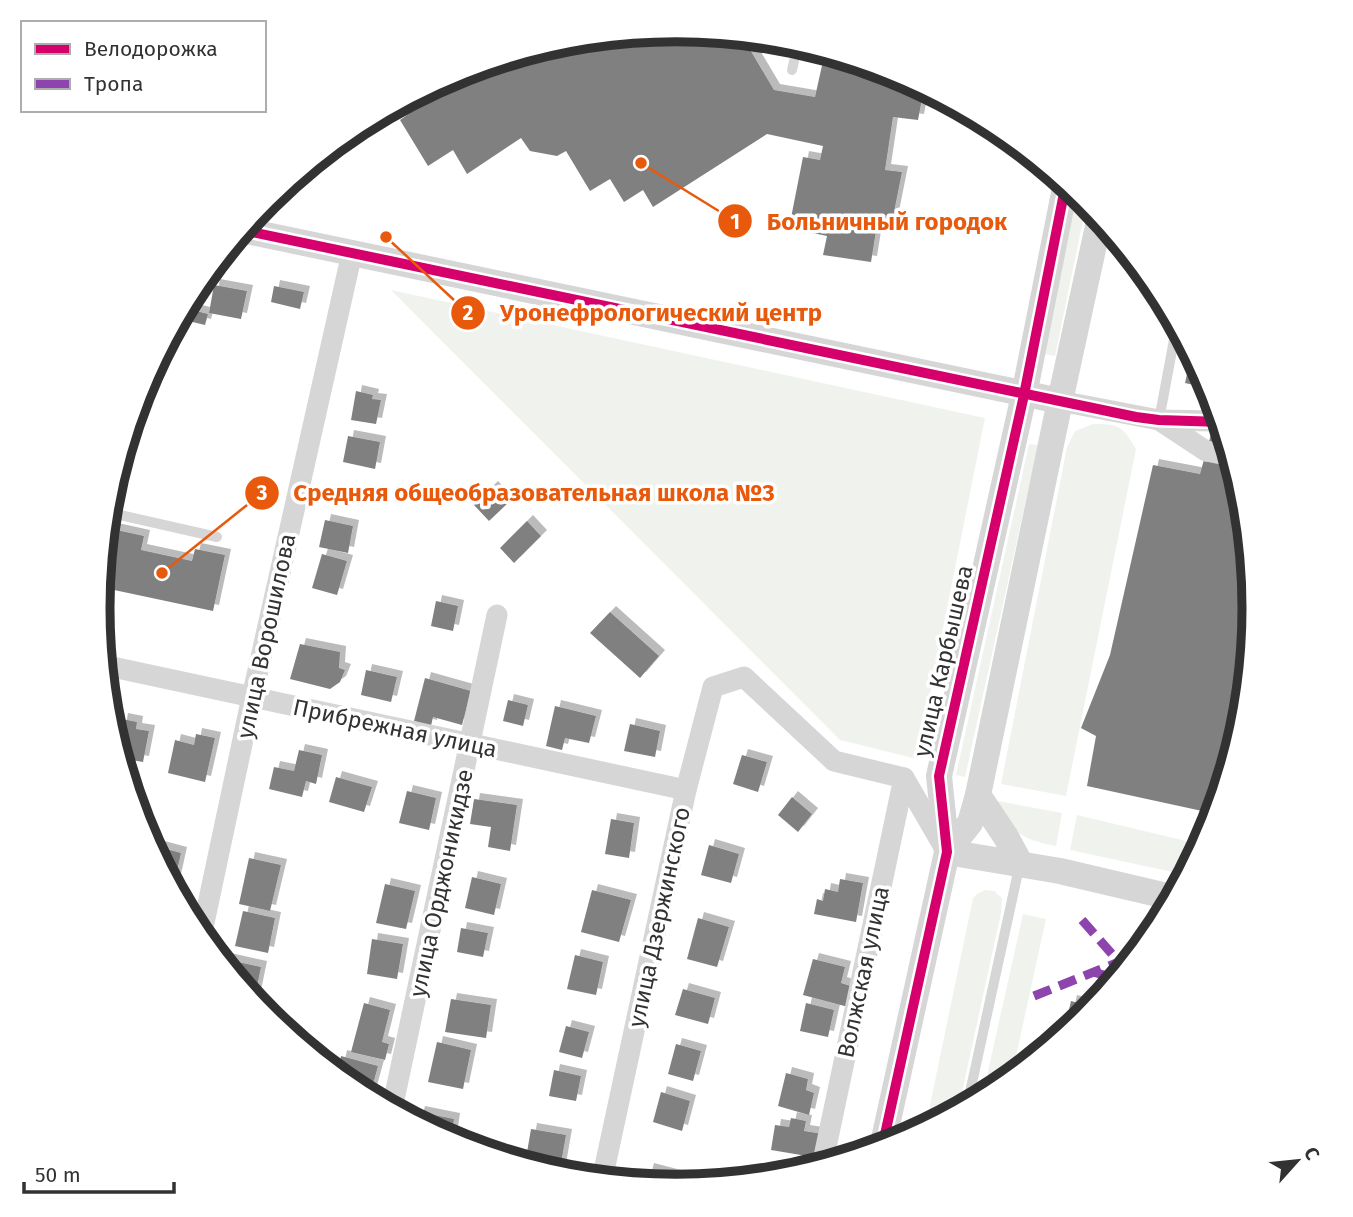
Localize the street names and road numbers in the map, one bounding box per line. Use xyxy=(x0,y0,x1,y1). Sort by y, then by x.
street label: улица Ворошилова xyxy=(231,531,301,741)
street label: улица Карбышева xyxy=(907,562,979,760)
street label: Прибрежная улица xyxy=(290,693,500,763)
street label: улица Орджоникидзе xyxy=(403,767,479,999)
street label: улица Дзержинского xyxy=(622,804,696,1030)
street label: Волжская улица xyxy=(831,884,895,1060)

